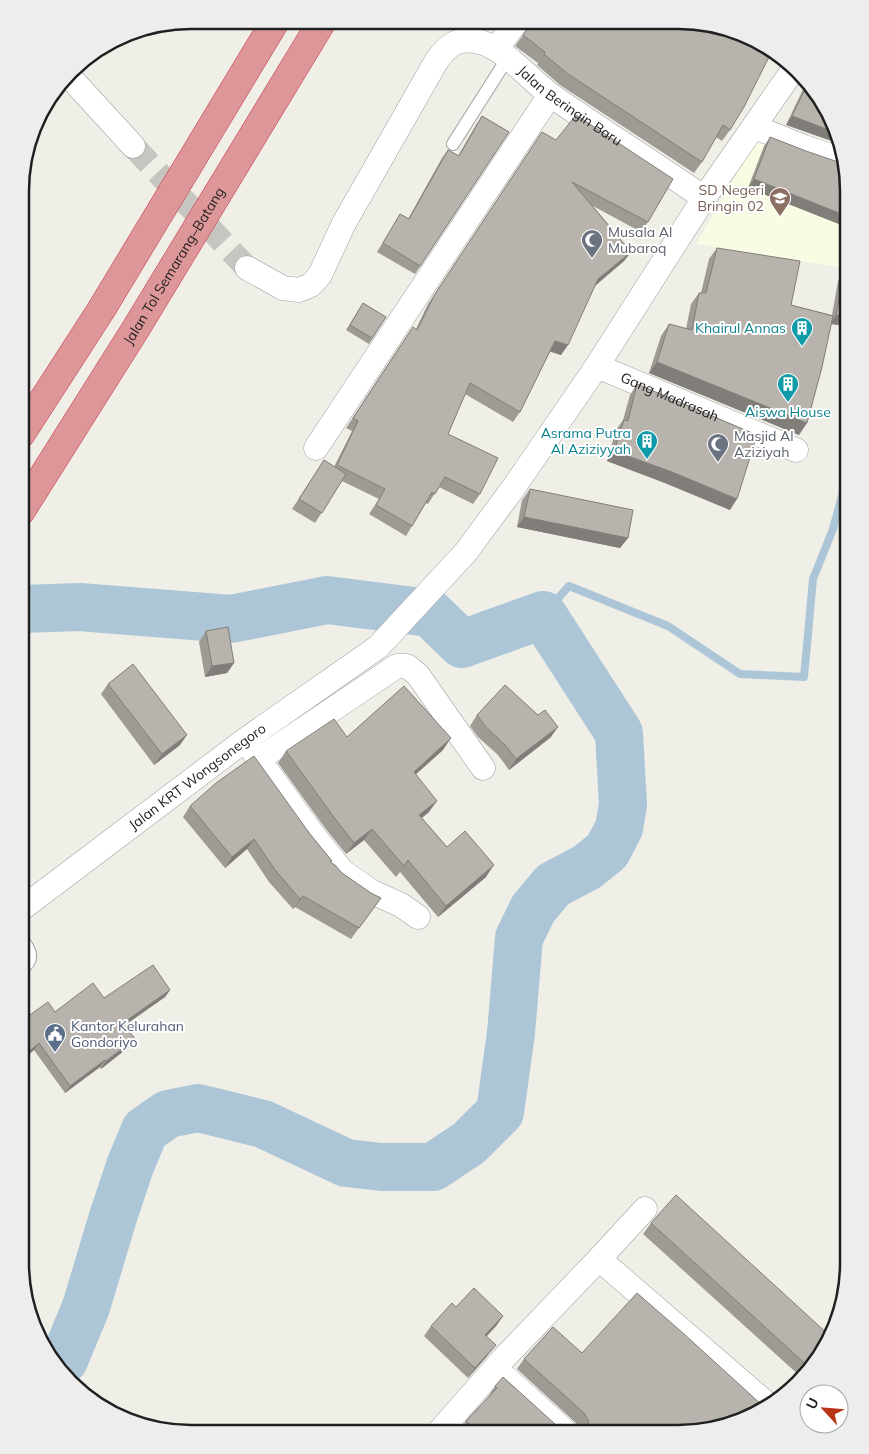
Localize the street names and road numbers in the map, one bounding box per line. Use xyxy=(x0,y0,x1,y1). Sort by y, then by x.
street label: Jalan Beringin Baru xyxy=(514,61,626,150)
street label: Jalan Tol Semarang–Batang xyxy=(119,184,229,348)
street label: Gang Madrasah xyxy=(618,368,722,425)
street label: Jalan KRT Wongsonegoro xyxy=(125,719,269,834)

